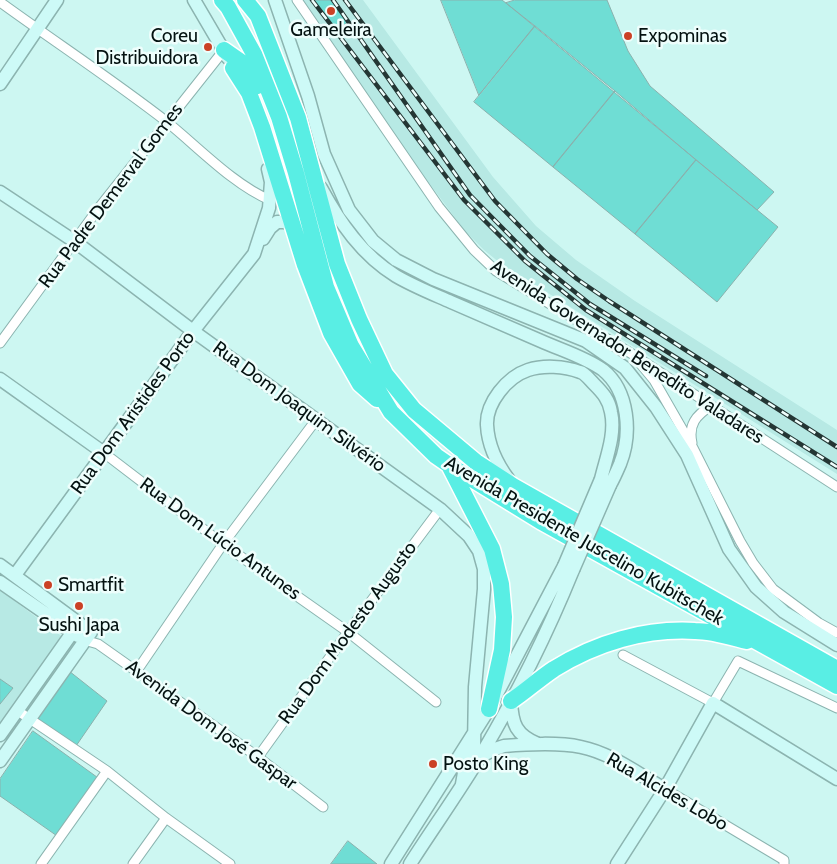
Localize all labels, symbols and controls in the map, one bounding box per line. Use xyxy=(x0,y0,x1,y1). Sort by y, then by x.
marker: Gameleira xyxy=(325,5,337,17)
place label: Gameleira xyxy=(290,19,372,41)
place label: Coreu Distribuidora xyxy=(95,25,198,69)
place label: Expominas xyxy=(638,25,727,47)
marker: Expominas xyxy=(622,30,634,42)
marker: Coreu Distribuidora xyxy=(202,41,214,53)
street label: Rua Padre Demerval Gomes xyxy=(34,99,188,293)
street label: Avenida Governador Benedito Valadares xyxy=(486,255,768,449)
street label: Rua Dom Aristides Porto xyxy=(66,327,200,499)
street label: Rua Dom Joaquim Silvério xyxy=(208,337,390,477)
street label: Avenida Presidente Juscelino Kubitschek xyxy=(440,452,728,630)
street label: Rua Dom Lúcio Antunes xyxy=(135,473,305,605)
street label: Rua Dom Modesto Augusto xyxy=(274,537,422,729)
place label: Smartfit xyxy=(58,574,124,596)
marker: Smartfit xyxy=(42,579,54,591)
marker: Sushi Japa xyxy=(73,600,85,612)
place label: Sushi Japa xyxy=(39,614,119,636)
street label: Avenida Dom José Gaspar xyxy=(121,655,301,795)
street label: Rua Alcides Lobo xyxy=(602,748,732,836)
place label: Posto King xyxy=(443,753,528,775)
marker: Posto King xyxy=(427,758,439,770)

